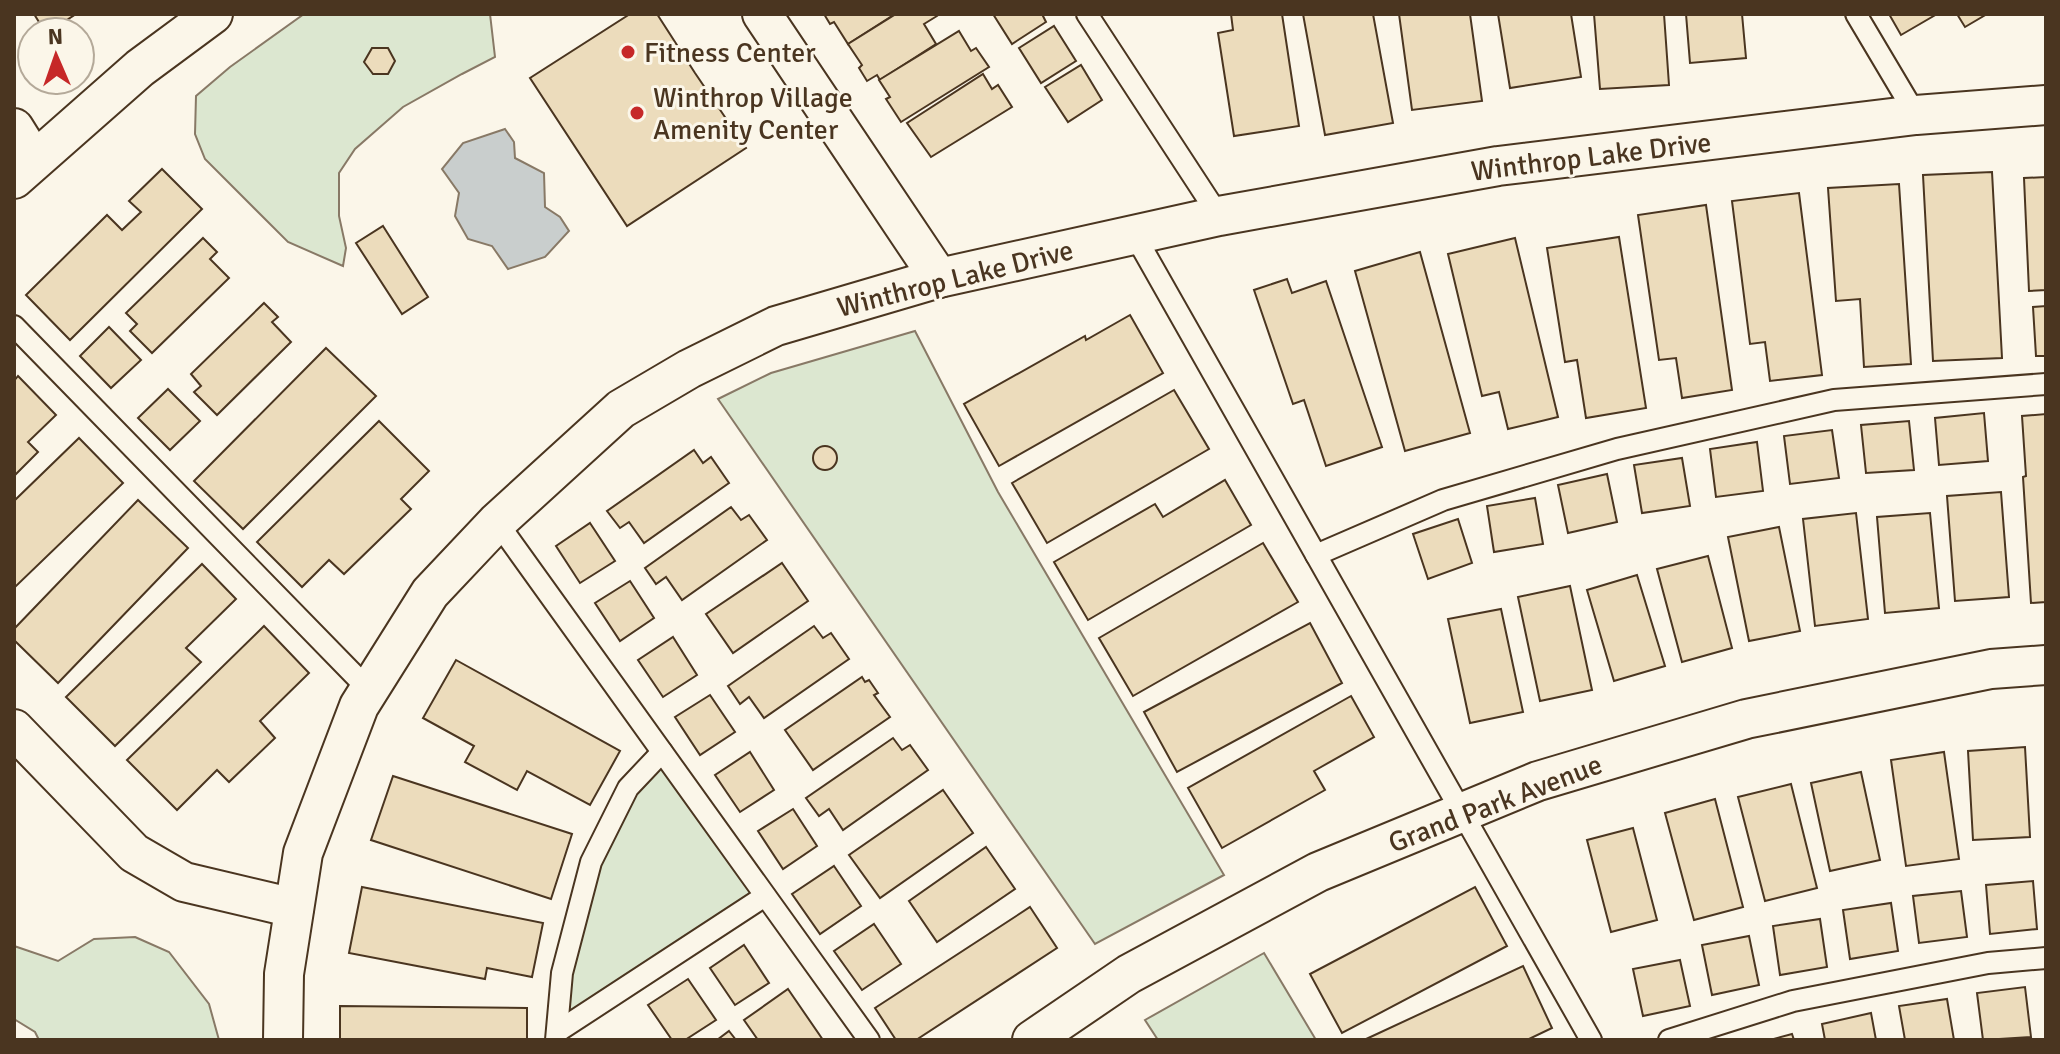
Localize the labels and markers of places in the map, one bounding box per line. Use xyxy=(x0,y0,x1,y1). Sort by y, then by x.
place label: Fitness Center xyxy=(644,36,816,70)
marker: Fitness Center xyxy=(619,43,637,61)
place label: Winthrop Village Amenity Center xyxy=(653,81,853,147)
marker: Winthrop Village Amenity Center xyxy=(628,104,646,122)

